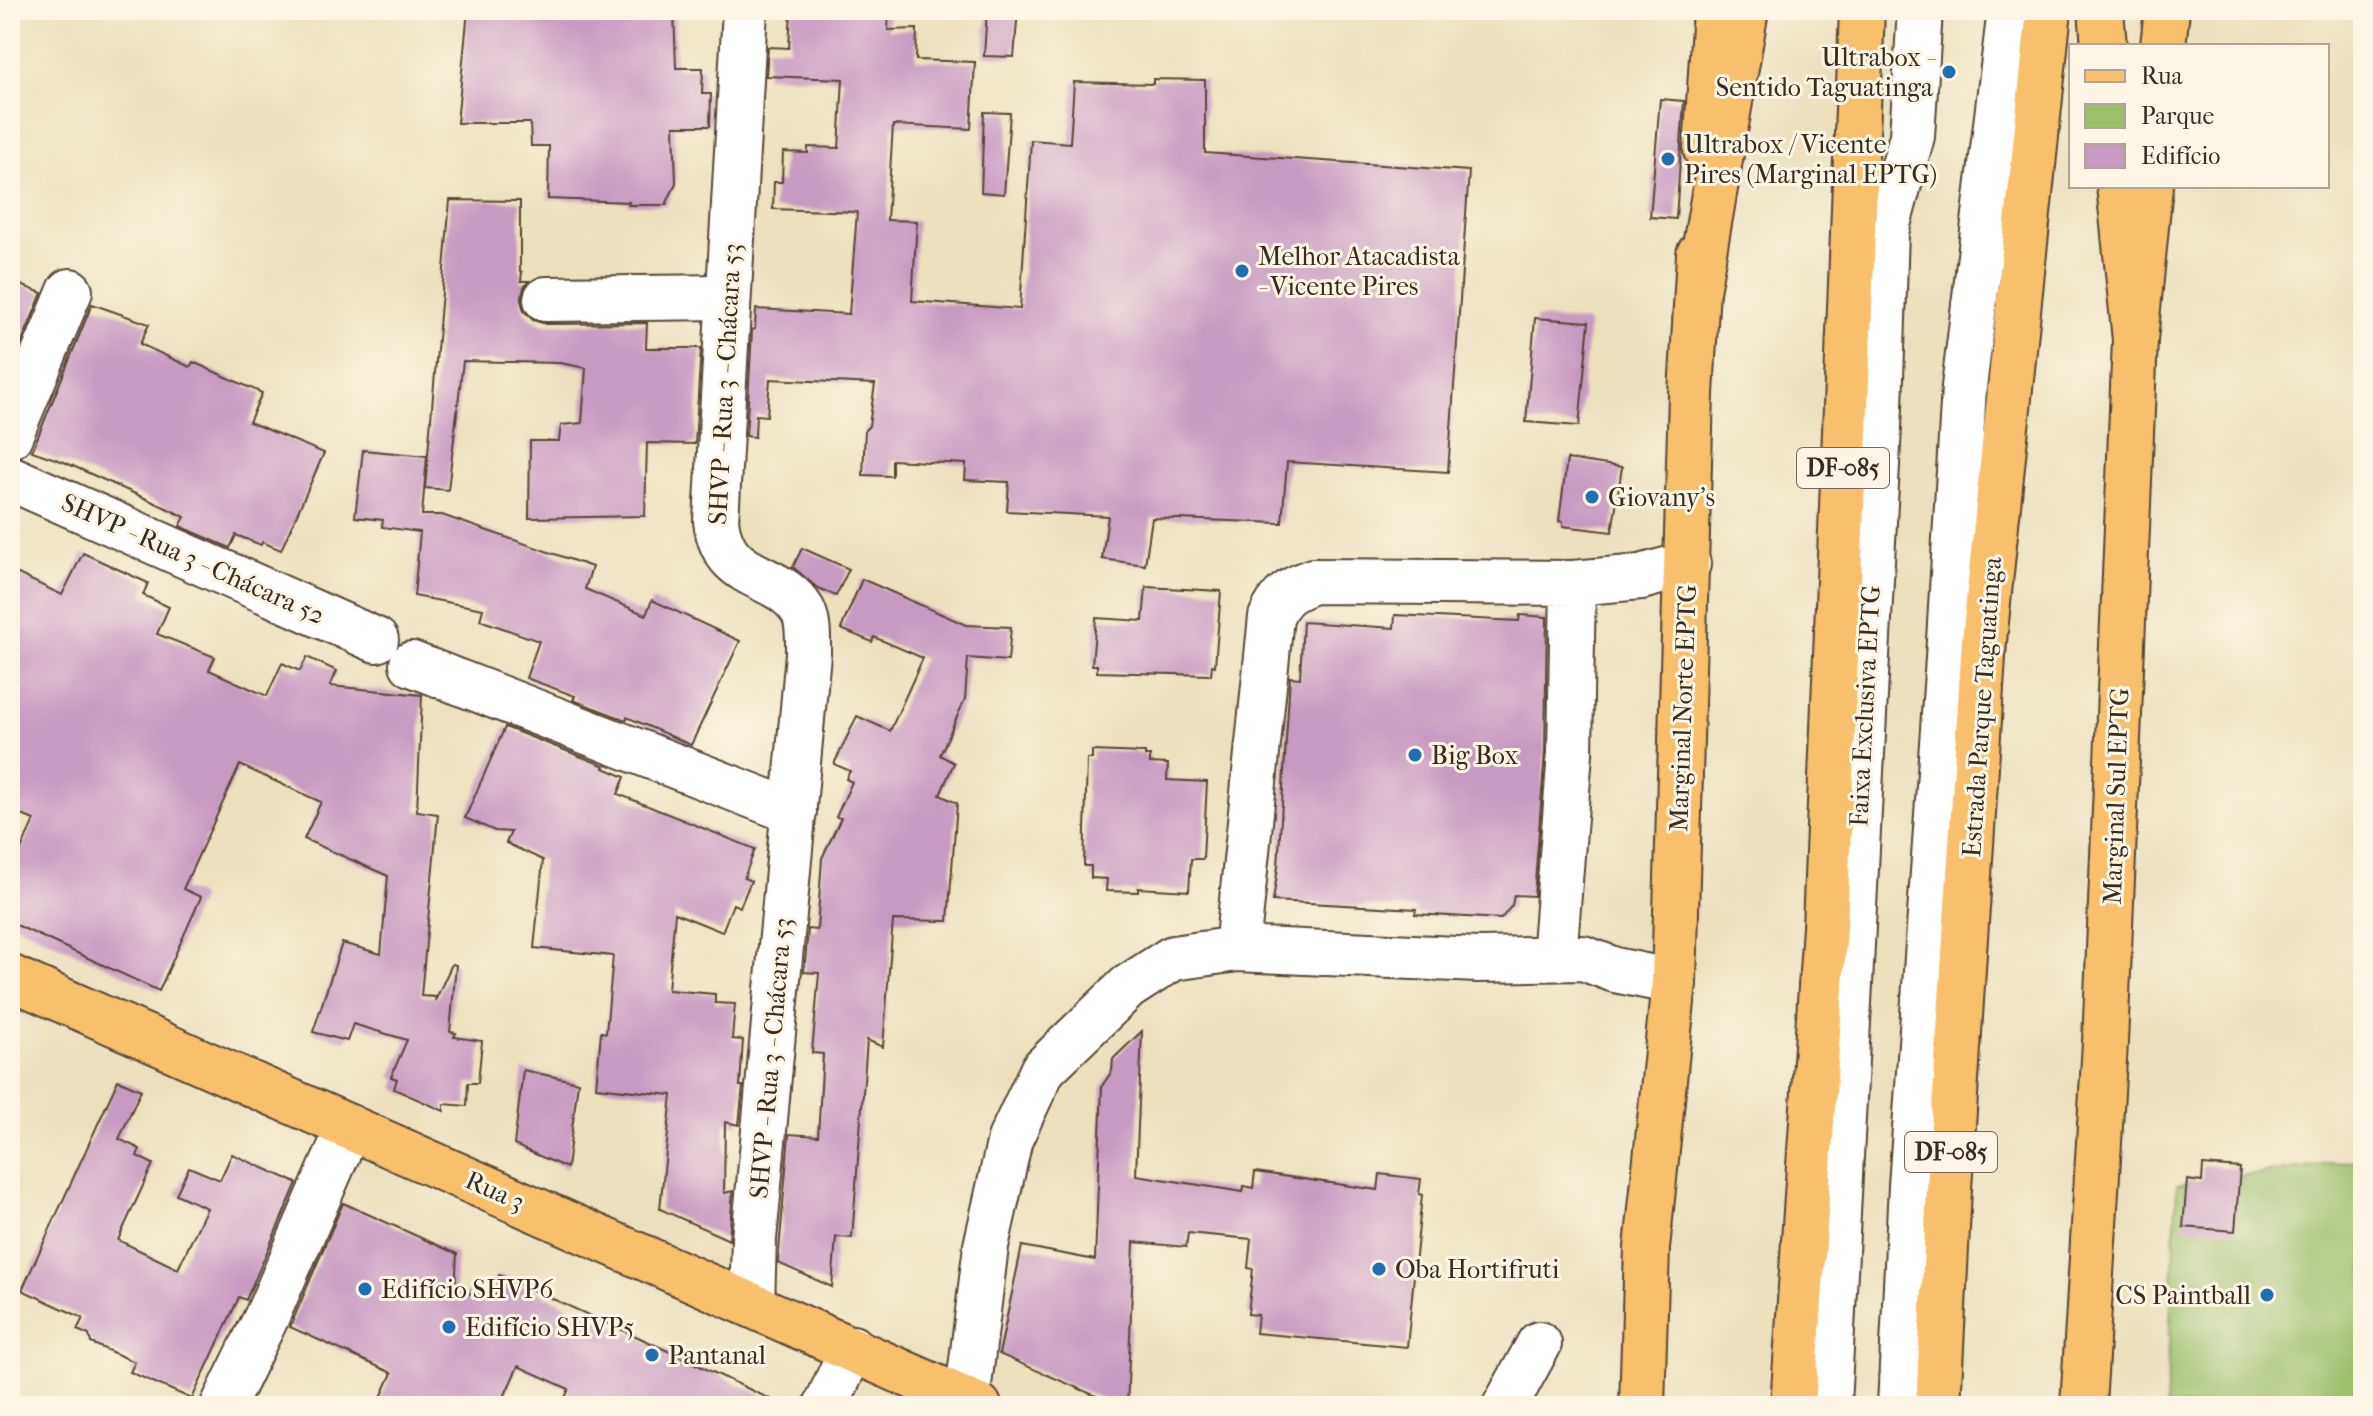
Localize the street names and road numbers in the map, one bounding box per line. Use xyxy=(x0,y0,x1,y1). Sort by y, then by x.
street label: SHVP - Rua 3 - Chácara 53 xyxy=(702,242,748,526)
road number: DF-085 xyxy=(1797,448,1889,488)
street label: SHVP - Rua 3 - Chácara 52 xyxy=(57,487,329,631)
street label: Estrada Parque Taguatinga xyxy=(1956,555,2008,858)
street label: Marginal Norte EPTG xyxy=(1663,584,1703,832)
street label: Faixa Exclusiva EPTG xyxy=(1843,584,1887,828)
street label: Marginal Sul EPTG xyxy=(2097,687,2135,905)
street label: SHVP - Rua 3 - Chácara 53 xyxy=(743,916,799,1200)
road number: DF-085 xyxy=(1905,1132,1997,1172)
street label: Rua 3 xyxy=(461,1164,529,1218)

